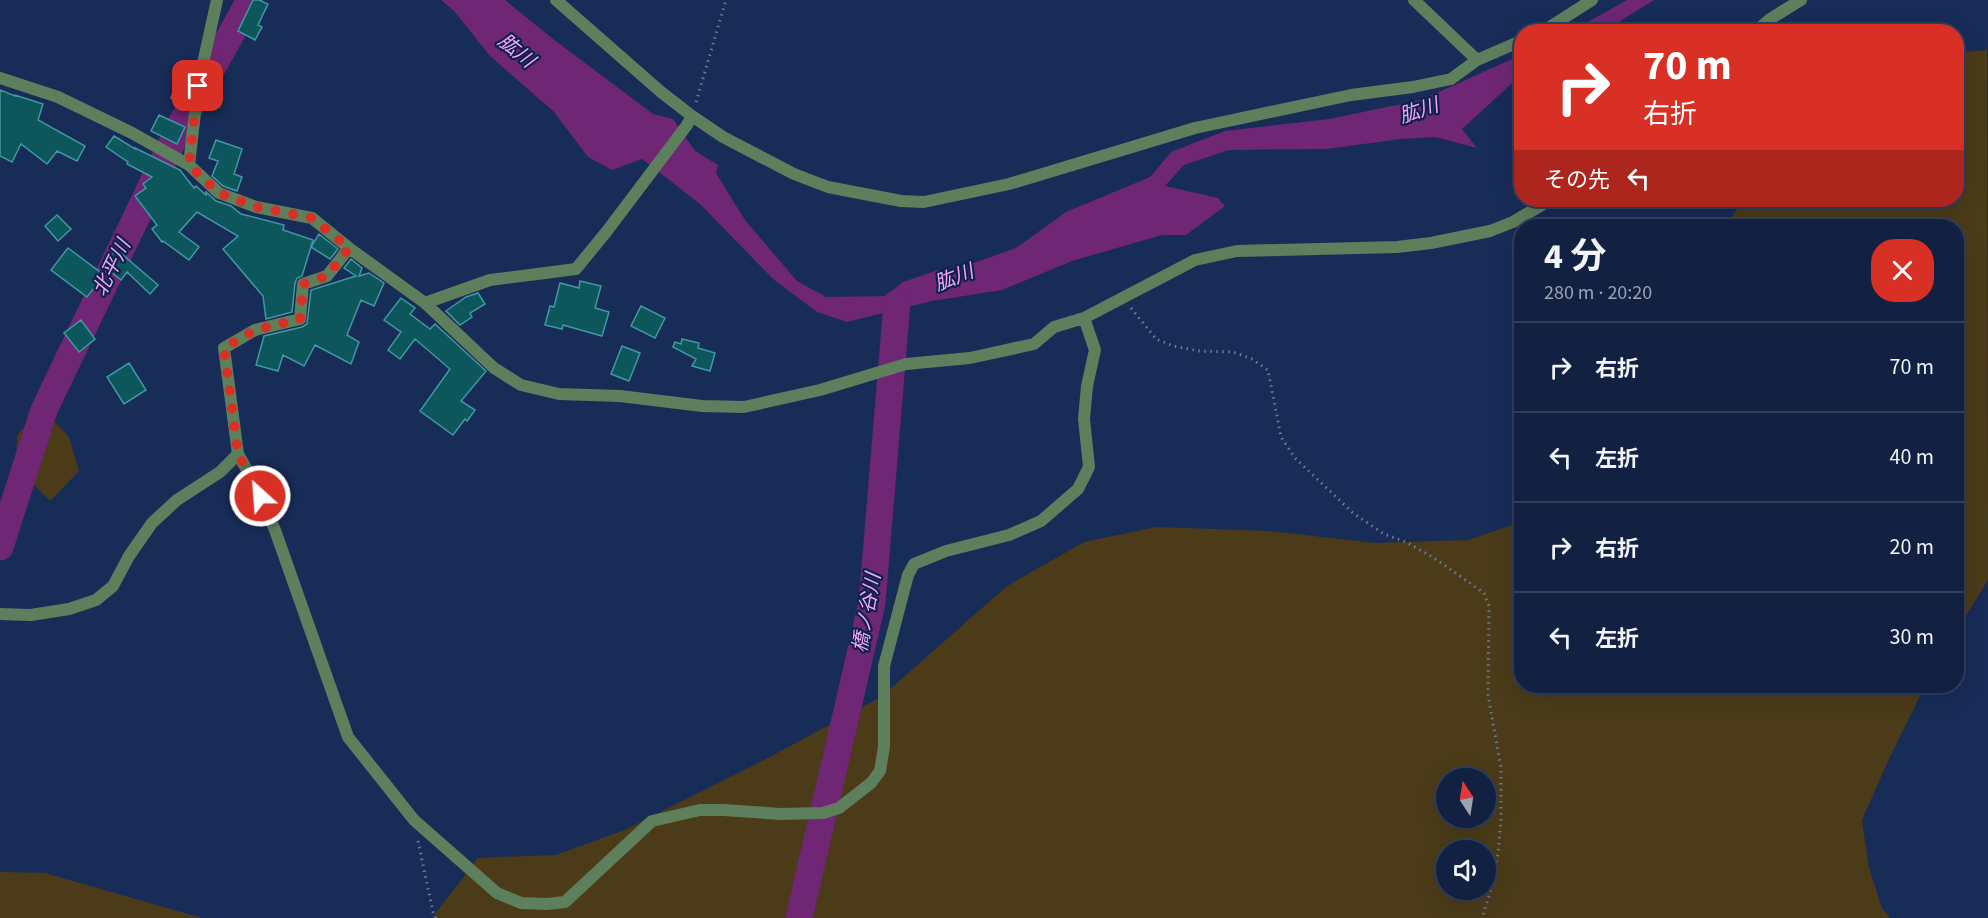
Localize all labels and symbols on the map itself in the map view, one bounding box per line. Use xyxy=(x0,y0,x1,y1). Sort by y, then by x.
water label: 肱川 xyxy=(492,28,542,76)
pin xyxy=(172,60,223,111)
water label: 肱川 xyxy=(1396,91,1444,130)
water label: 北平川 xyxy=(86,233,139,301)
water label: 肱川 xyxy=(930,257,980,298)
position arrow xyxy=(228,464,292,528)
water label: 橋ノ谷川 xyxy=(846,569,888,655)
north arrow xyxy=(1436,768,1496,828)

